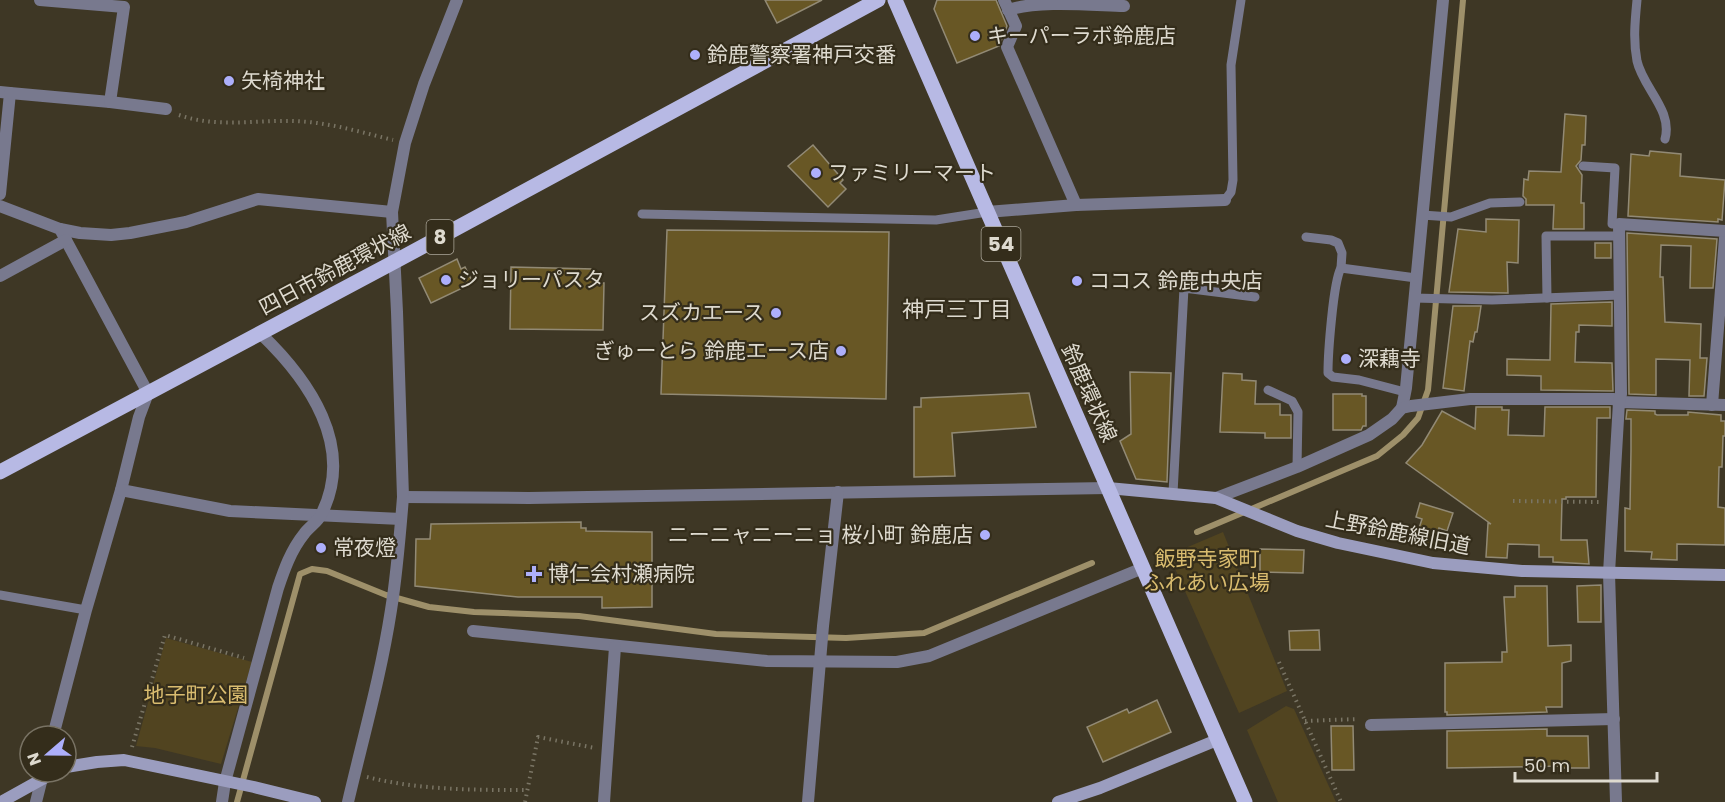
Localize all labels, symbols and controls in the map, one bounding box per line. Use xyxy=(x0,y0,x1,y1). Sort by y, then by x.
place label: キーパーラボ鈴鹿店 xyxy=(987,21,1176,50)
marker: キーパーラボ鈴鹿店 xyxy=(968,29,982,43)
place label: 鈴鹿警察署神戸交番 xyxy=(707,40,896,69)
marker: 鈴鹿警察署神戸交番 xyxy=(688,48,702,62)
place label: 矢椅神社 xyxy=(241,66,325,95)
marker: 矢椅神社 xyxy=(222,74,236,88)
place label: ファミリーマート xyxy=(828,158,996,187)
marker: ファミリーマート xyxy=(809,166,823,180)
street label: 四日市鈴鹿環状線 xyxy=(254,217,416,322)
road number: 8 xyxy=(426,220,454,254)
road number: 54 xyxy=(982,227,1020,261)
place label: ジョリーパスタ xyxy=(458,265,605,294)
place label: ココス 鈴鹿中央店 xyxy=(1089,266,1263,295)
marker: ジョリーパスタ xyxy=(439,273,453,287)
marker: ココス 鈴鹿中央店 xyxy=(1070,274,1084,288)
district label: 神戸三丁目 xyxy=(902,294,1012,325)
place label: スズカエース xyxy=(639,298,764,327)
marker: スズカエース xyxy=(769,306,783,320)
place label: ぎゅーとら 鈴鹿エース店 xyxy=(594,336,829,365)
street label: 鈴鹿環状線 xyxy=(1055,339,1124,447)
marker: ぎゅーとら 鈴鹿エース店 xyxy=(834,344,848,358)
place label: 深藕寺 xyxy=(1358,344,1421,373)
marker: 深藕寺 xyxy=(1339,352,1353,366)
street label: 上野鈴鹿線旧道 xyxy=(1323,504,1473,561)
place label: ニーニャニーニョ 桜小町 鈴鹿店 xyxy=(668,520,973,549)
marker: ニーニャニーニョ 桜小町 鈴鹿店 xyxy=(978,528,992,542)
place label: 常夜燈 xyxy=(333,533,396,562)
marker: 常夜燈 xyxy=(314,541,328,555)
park label: 飯野寺家町 ふれあい広場 xyxy=(1144,544,1270,597)
place label: 博仁会村瀬病院 xyxy=(548,559,695,588)
marker: 博仁会村瀬病院 xyxy=(525,565,543,583)
park label: 地子町公園 xyxy=(144,680,249,709)
north arrow xyxy=(18,724,78,784)
scale bar xyxy=(1515,745,1658,783)
text: N xyxy=(22,749,47,769)
text: 50 m xyxy=(1524,753,1570,778)

